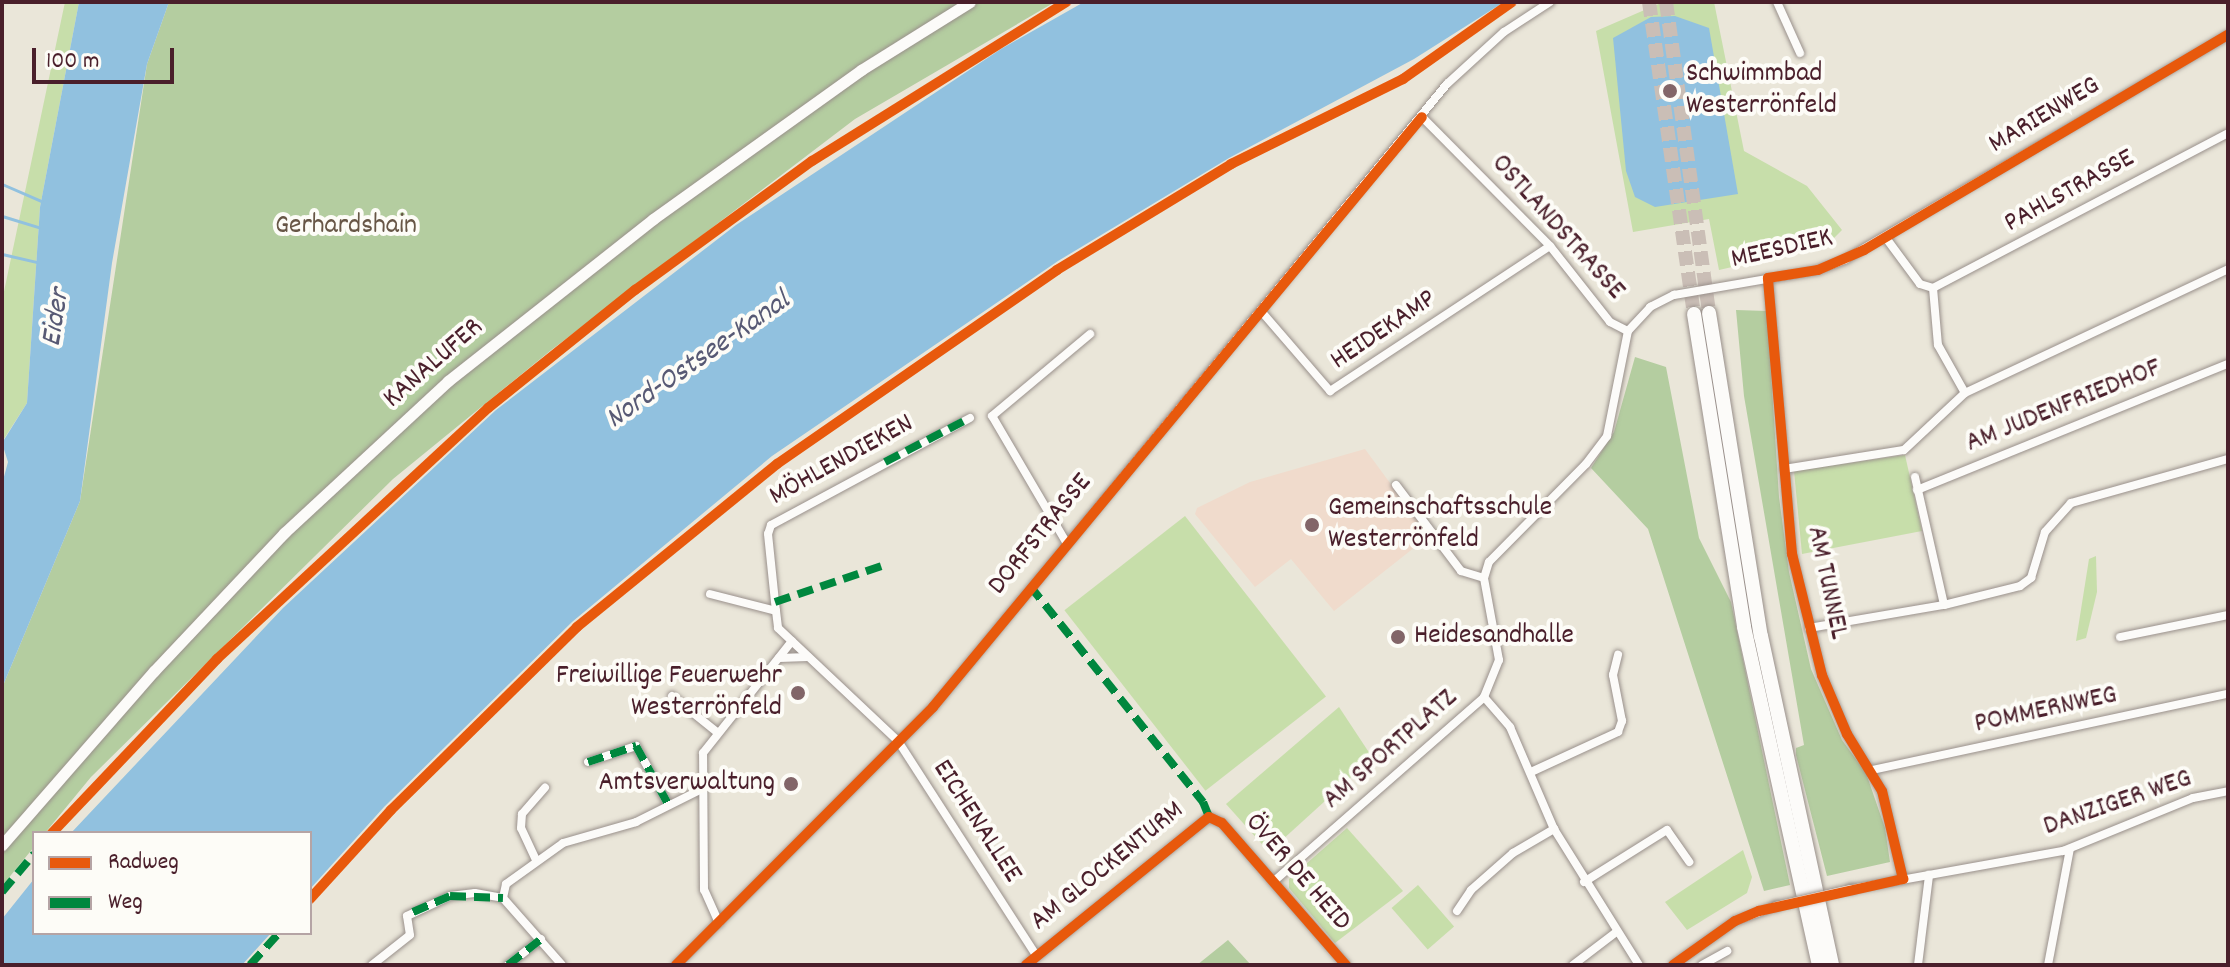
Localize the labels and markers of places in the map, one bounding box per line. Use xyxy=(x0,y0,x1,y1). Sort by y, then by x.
place label: Schwimmbad Westerrönfeld xyxy=(1686,58,1837,124)
marker: Schwimmbad Westerrönfeld xyxy=(1661,82,1679,100)
place label: Gemeinschaftsschule Westerrönfeld xyxy=(1328,492,1552,558)
marker: Gemeinschaftsschule Westerrönfeld xyxy=(1303,516,1321,534)
place label: Heidesandhalle xyxy=(1414,620,1574,654)
marker: Heidesandhalle xyxy=(1389,628,1407,646)
place label: Freiwillige Feuerwehr Westerrönfeld xyxy=(556,660,782,726)
marker: Freiwillige Feuerwehr Westerrönfeld xyxy=(789,684,807,702)
place label: Amtsverwaltung xyxy=(599,767,775,801)
marker: Amtsverwaltung xyxy=(782,775,800,793)

